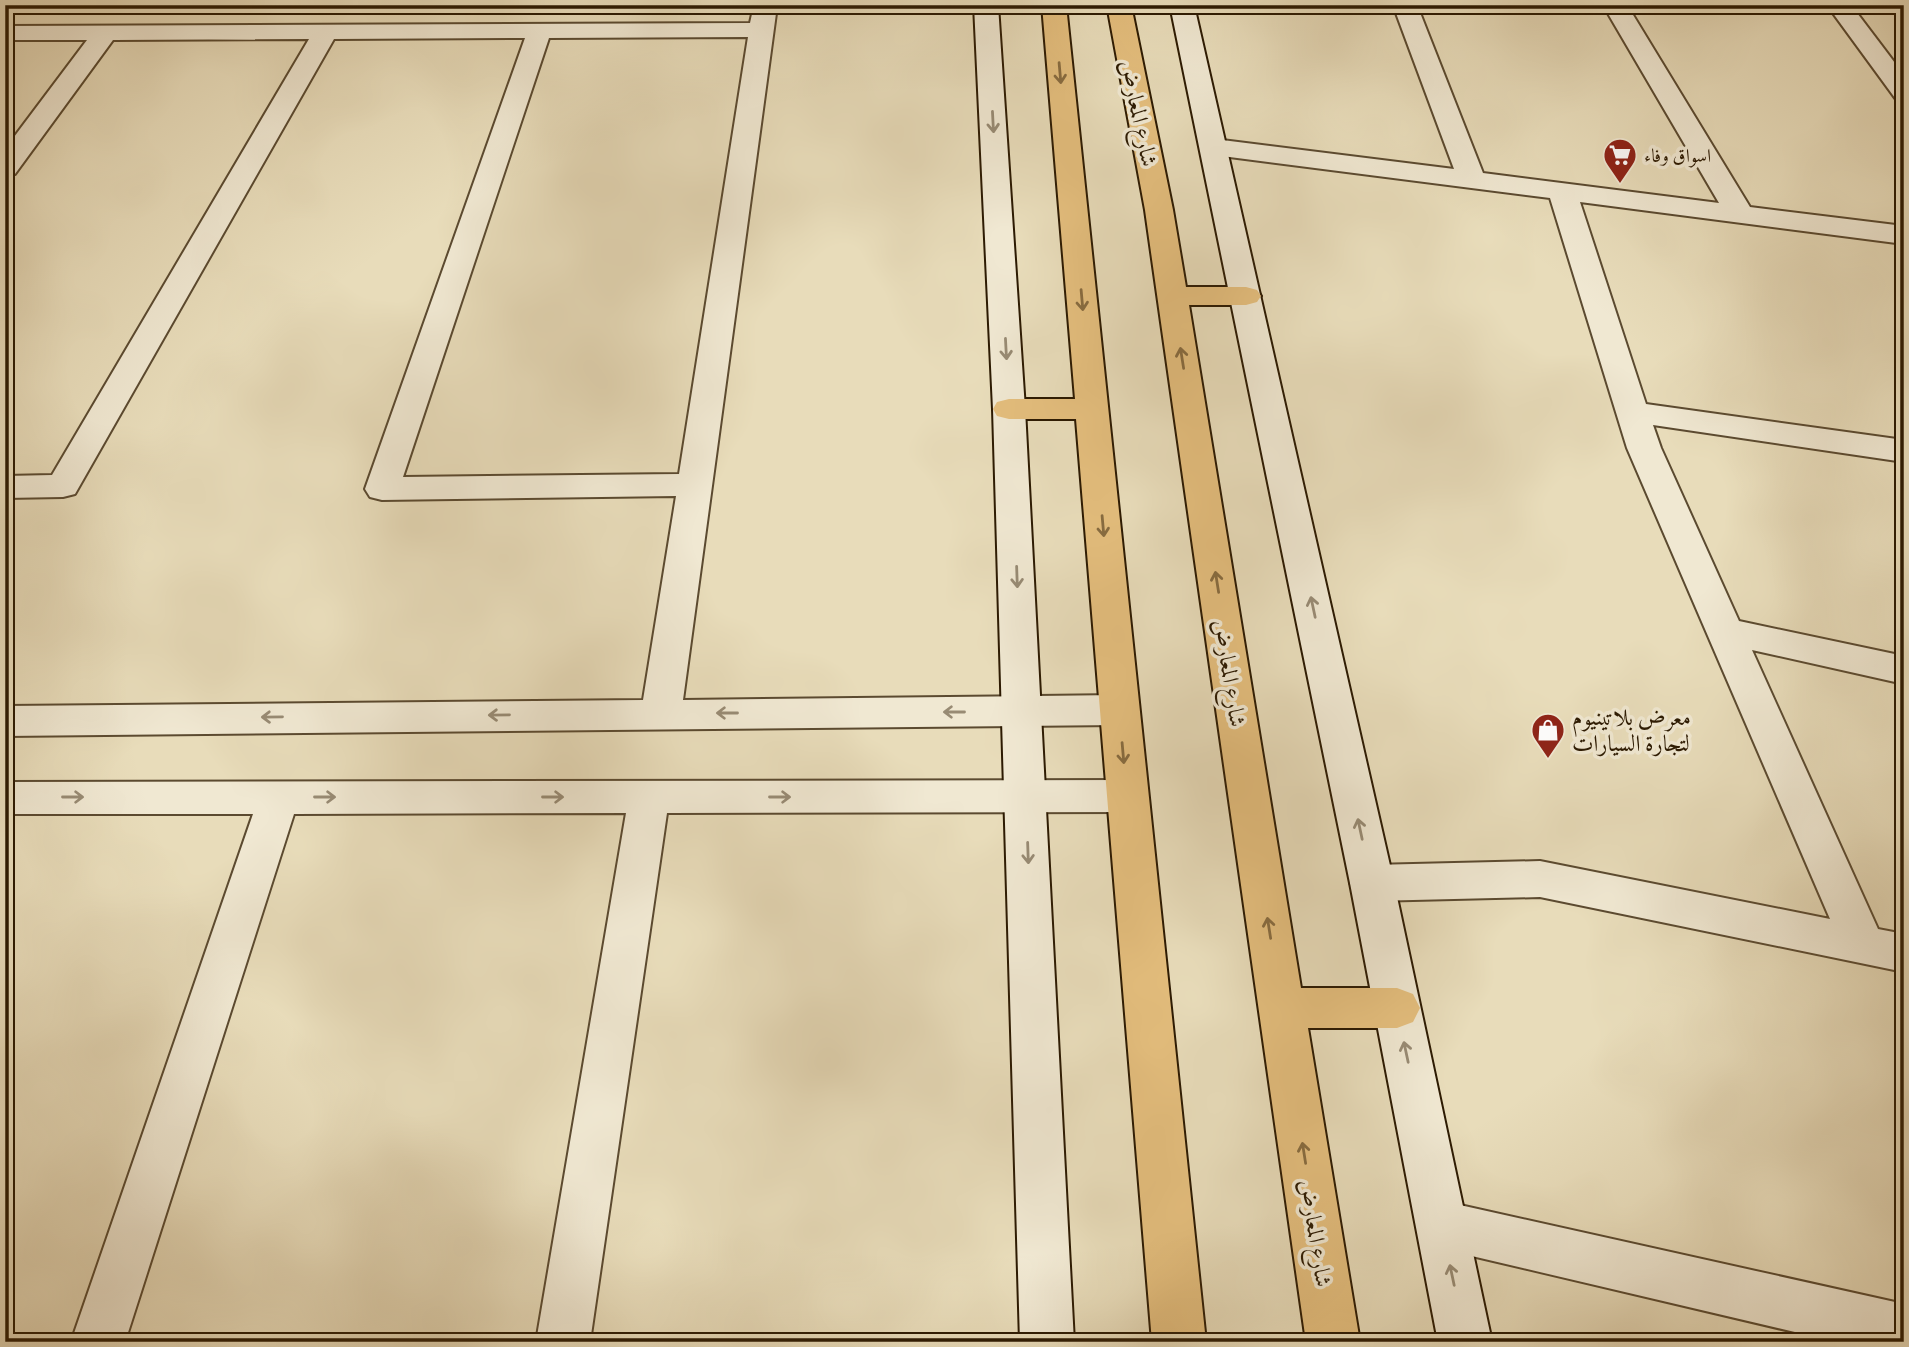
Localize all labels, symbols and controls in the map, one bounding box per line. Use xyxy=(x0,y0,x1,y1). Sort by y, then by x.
street label: شارع المعارض xyxy=(1108,57,1165,170)
one-way arrow xyxy=(1054,61,1067,84)
one-way arrow xyxy=(986,111,999,134)
supermarket icon: اسواق وفاء xyxy=(1601,136,1639,185)
place label: اسواق وفاء xyxy=(1644,143,1711,168)
one-way arrow xyxy=(1076,288,1089,310)
one-way arrow xyxy=(999,338,1012,361)
one-way arrow xyxy=(1175,347,1188,369)
one-way arrow xyxy=(1097,514,1110,537)
one-way arrow xyxy=(1010,565,1023,588)
one-way arrow xyxy=(1210,572,1223,594)
one-way arrow xyxy=(1305,596,1319,619)
street label: شارع المعارض xyxy=(1202,617,1253,730)
place label: معرض بلاتينيوم لتجارة السيارات xyxy=(1572,702,1691,758)
one-way arrow xyxy=(943,705,966,719)
one-way arrow xyxy=(715,706,738,720)
one-way arrow xyxy=(488,708,511,722)
one-way arrow xyxy=(260,710,283,724)
shop icon: معرض بلاتينيوم لتجارة السيارات xyxy=(1529,711,1567,760)
one-way arrow xyxy=(1117,741,1130,764)
one-way arrow xyxy=(62,790,85,804)
one-way arrow xyxy=(314,790,337,804)
one-way arrow xyxy=(541,790,564,804)
one-way arrow xyxy=(769,790,792,804)
one-way arrow xyxy=(1353,818,1367,841)
one-way arrow xyxy=(1021,841,1034,864)
one-way arrow xyxy=(1263,917,1276,940)
one-way arrow xyxy=(1399,1041,1413,1064)
one-way arrow xyxy=(1297,1142,1310,1165)
street label: شارع المعارض xyxy=(1288,1177,1339,1290)
one-way arrow xyxy=(1444,1264,1458,1287)

